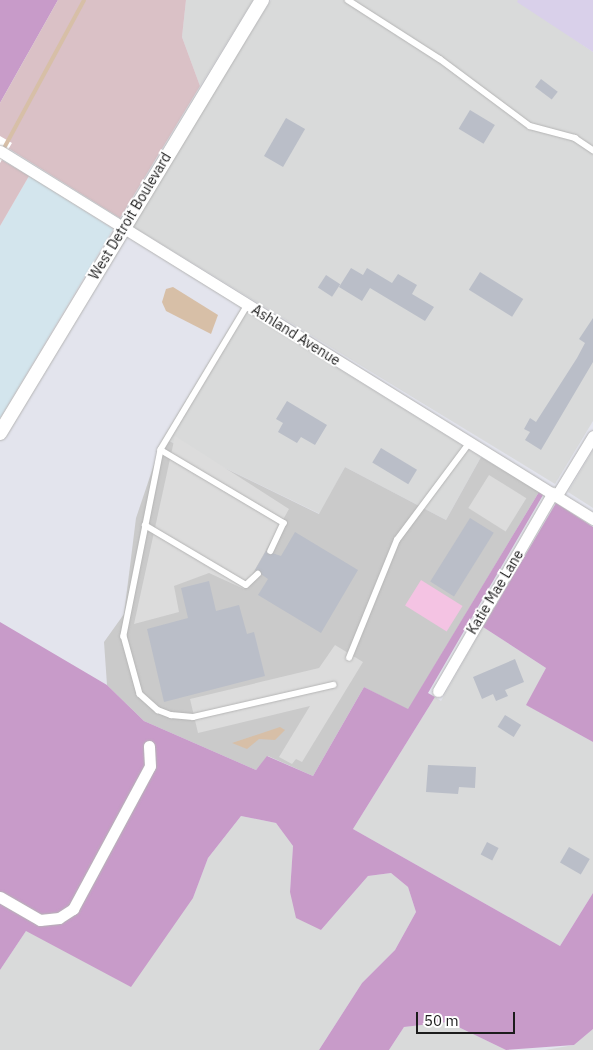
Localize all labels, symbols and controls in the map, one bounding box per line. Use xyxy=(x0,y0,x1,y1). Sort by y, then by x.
street label: West Detroit Boulevard xyxy=(85,149,175,283)
street label: Ashland Avenue xyxy=(249,301,343,369)
street label: Katie Mae Lane xyxy=(463,547,527,637)
scale bar xyxy=(418,1002,517,1034)
text: 50 m xyxy=(424,1011,459,1030)

